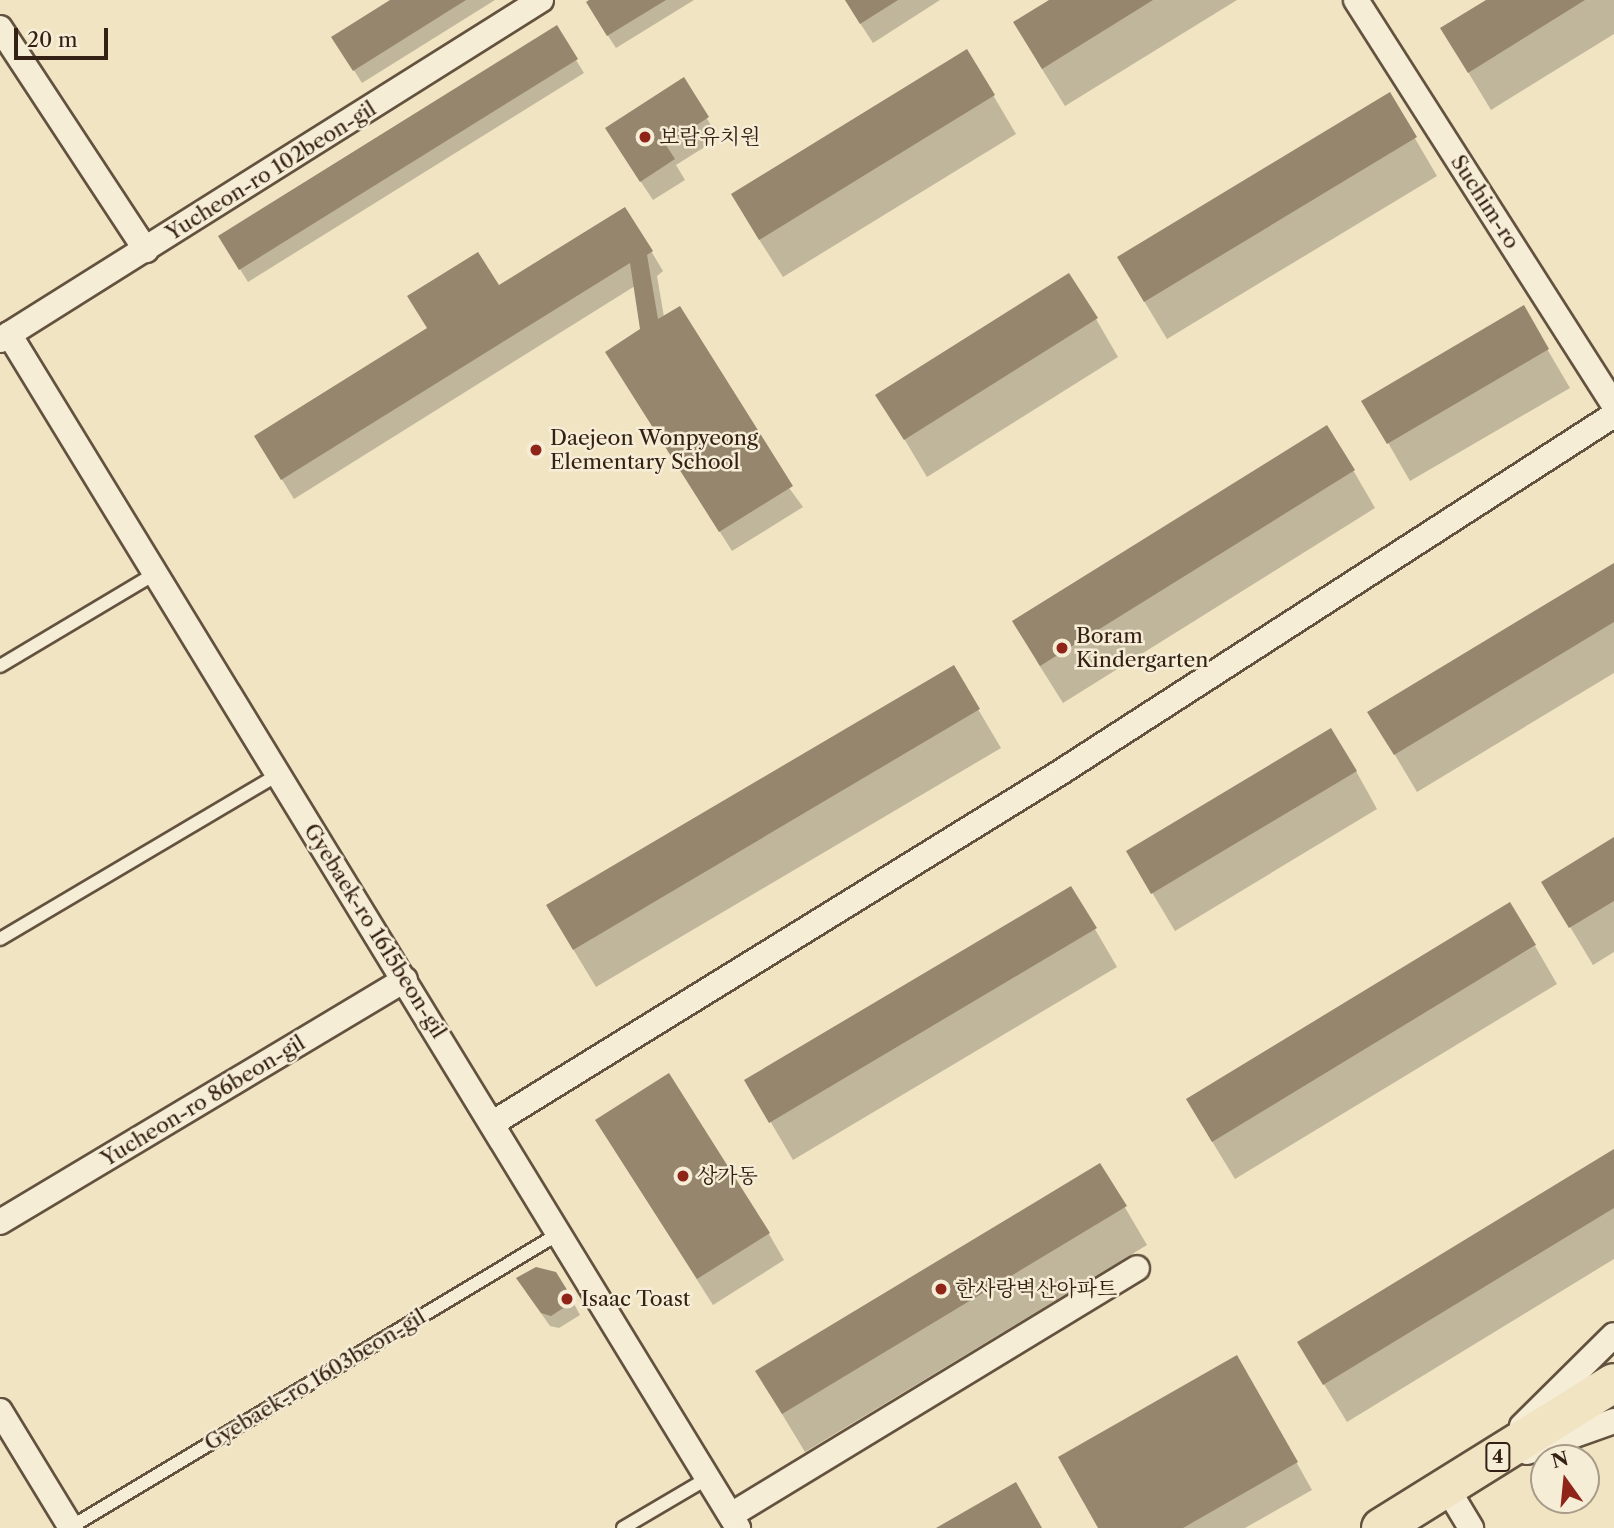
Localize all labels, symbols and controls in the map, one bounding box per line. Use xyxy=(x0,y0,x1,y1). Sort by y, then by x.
scale bar xyxy=(18,14,112,58)
text: 20 m xyxy=(27,27,78,52)
street label: Yucheon-ro 102beon-gil xyxy=(161,96,381,246)
place label: 보람유치원 xyxy=(659,124,760,150)
marker: 보람유치원 xyxy=(637,129,653,145)
street label: Suchim-ro xyxy=(1445,150,1525,254)
place label: Daejeon Wonpyeong Elementary School xyxy=(550,425,759,475)
marker: Daejeon Wonpyeong Elementary School xyxy=(528,442,544,458)
place label: Boram Kindergarten xyxy=(1076,623,1208,673)
marker: Boram Kindergarten xyxy=(1054,640,1070,656)
street label: Gyebaek-ro 1615beon-gil xyxy=(299,819,451,1043)
street label: Yucheon-ro 86beon-gil xyxy=(97,1030,309,1172)
place label: 상가동 xyxy=(697,1163,758,1189)
marker: 상가동 xyxy=(675,1168,691,1184)
place label: 한사랑벽산아파트 xyxy=(955,1276,1117,1302)
marker: 한사랑벽산아파트 xyxy=(933,1281,949,1297)
place label: Isaac Toast xyxy=(581,1286,691,1312)
marker: Isaac Toast xyxy=(559,1291,575,1307)
street label: Gyebaek-ro 1603beon-gil xyxy=(200,1304,430,1456)
road number: 4 xyxy=(1484,1442,1512,1472)
north arrow xyxy=(1530,1444,1600,1514)
text: N xyxy=(1549,1447,1571,1473)

